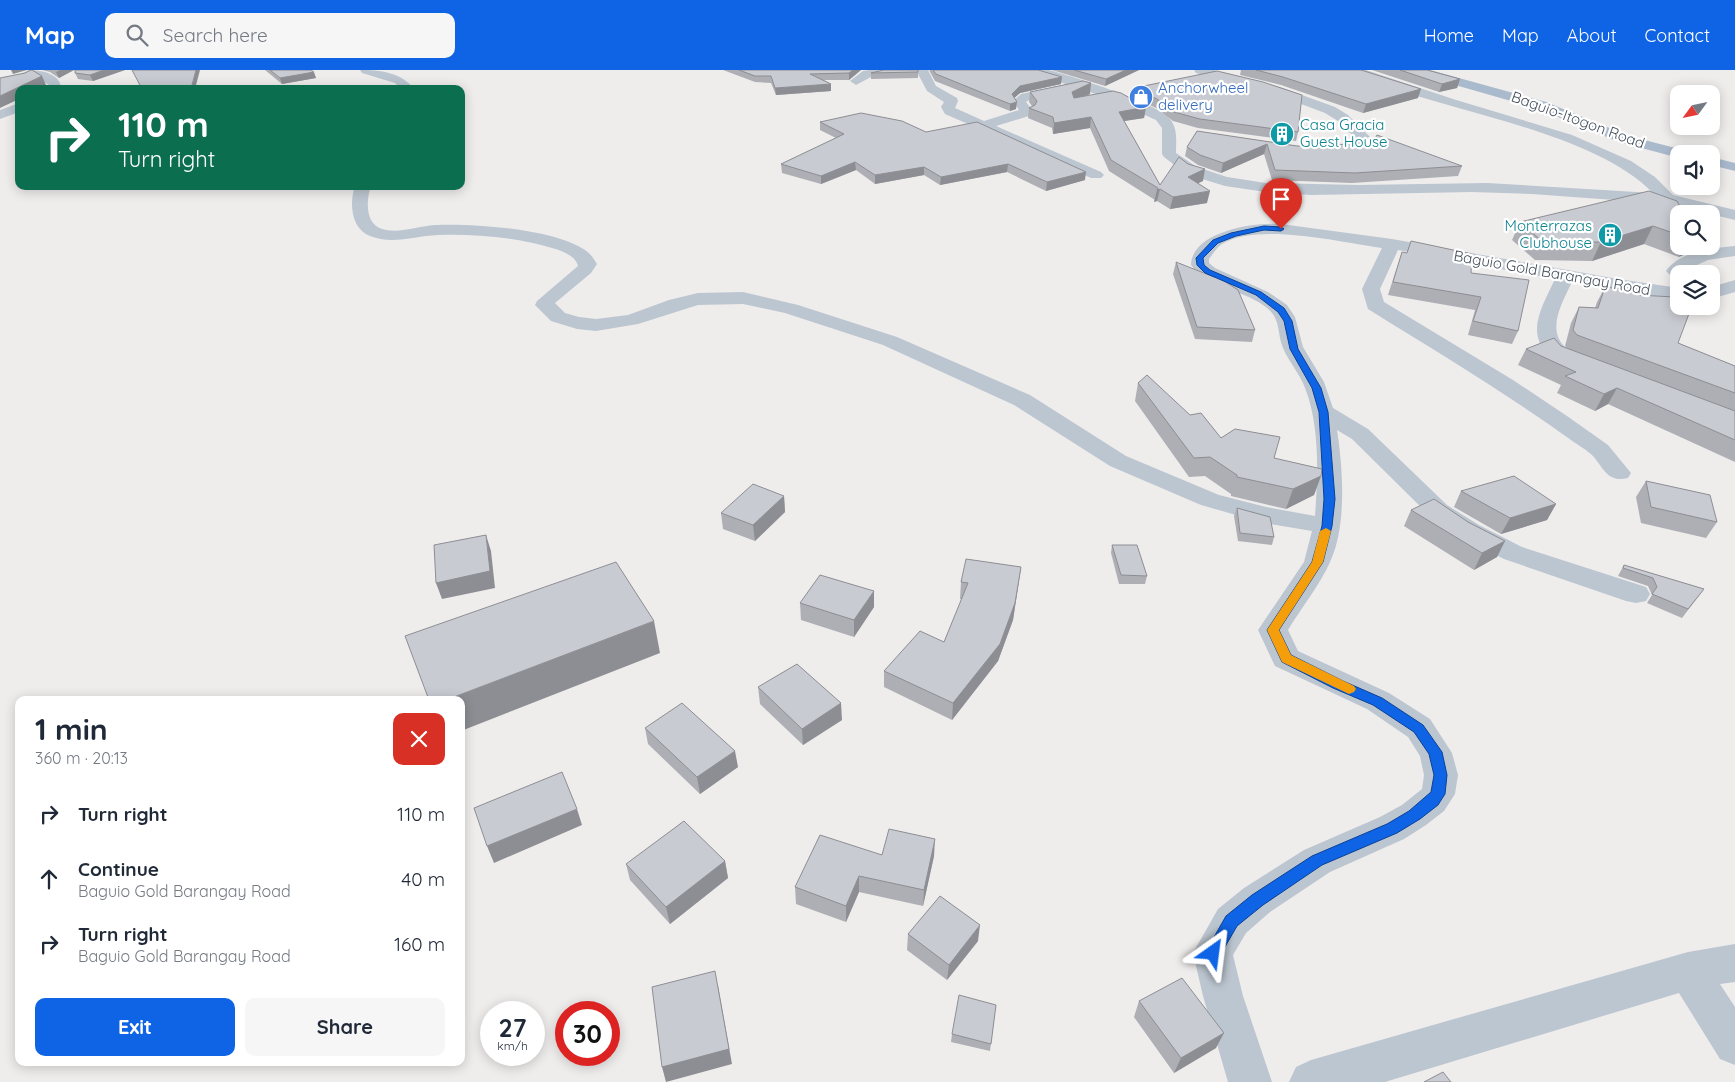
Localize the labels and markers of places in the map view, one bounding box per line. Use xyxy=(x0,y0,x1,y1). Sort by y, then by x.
place label: Anchorwheel delivery xyxy=(1158,78,1248,114)
shop icon: Anchorwheel delivery xyxy=(1128,84,1154,110)
place label: Casa Gracia Guest House xyxy=(1300,115,1388,151)
building icon: Casa Gracia Guest House xyxy=(1269,121,1295,147)
pin xyxy=(1260,178,1302,229)
place label: Monterrazas Clubhouse xyxy=(1505,216,1592,252)
building icon: Monterrazas Clubhouse xyxy=(1597,222,1623,248)

